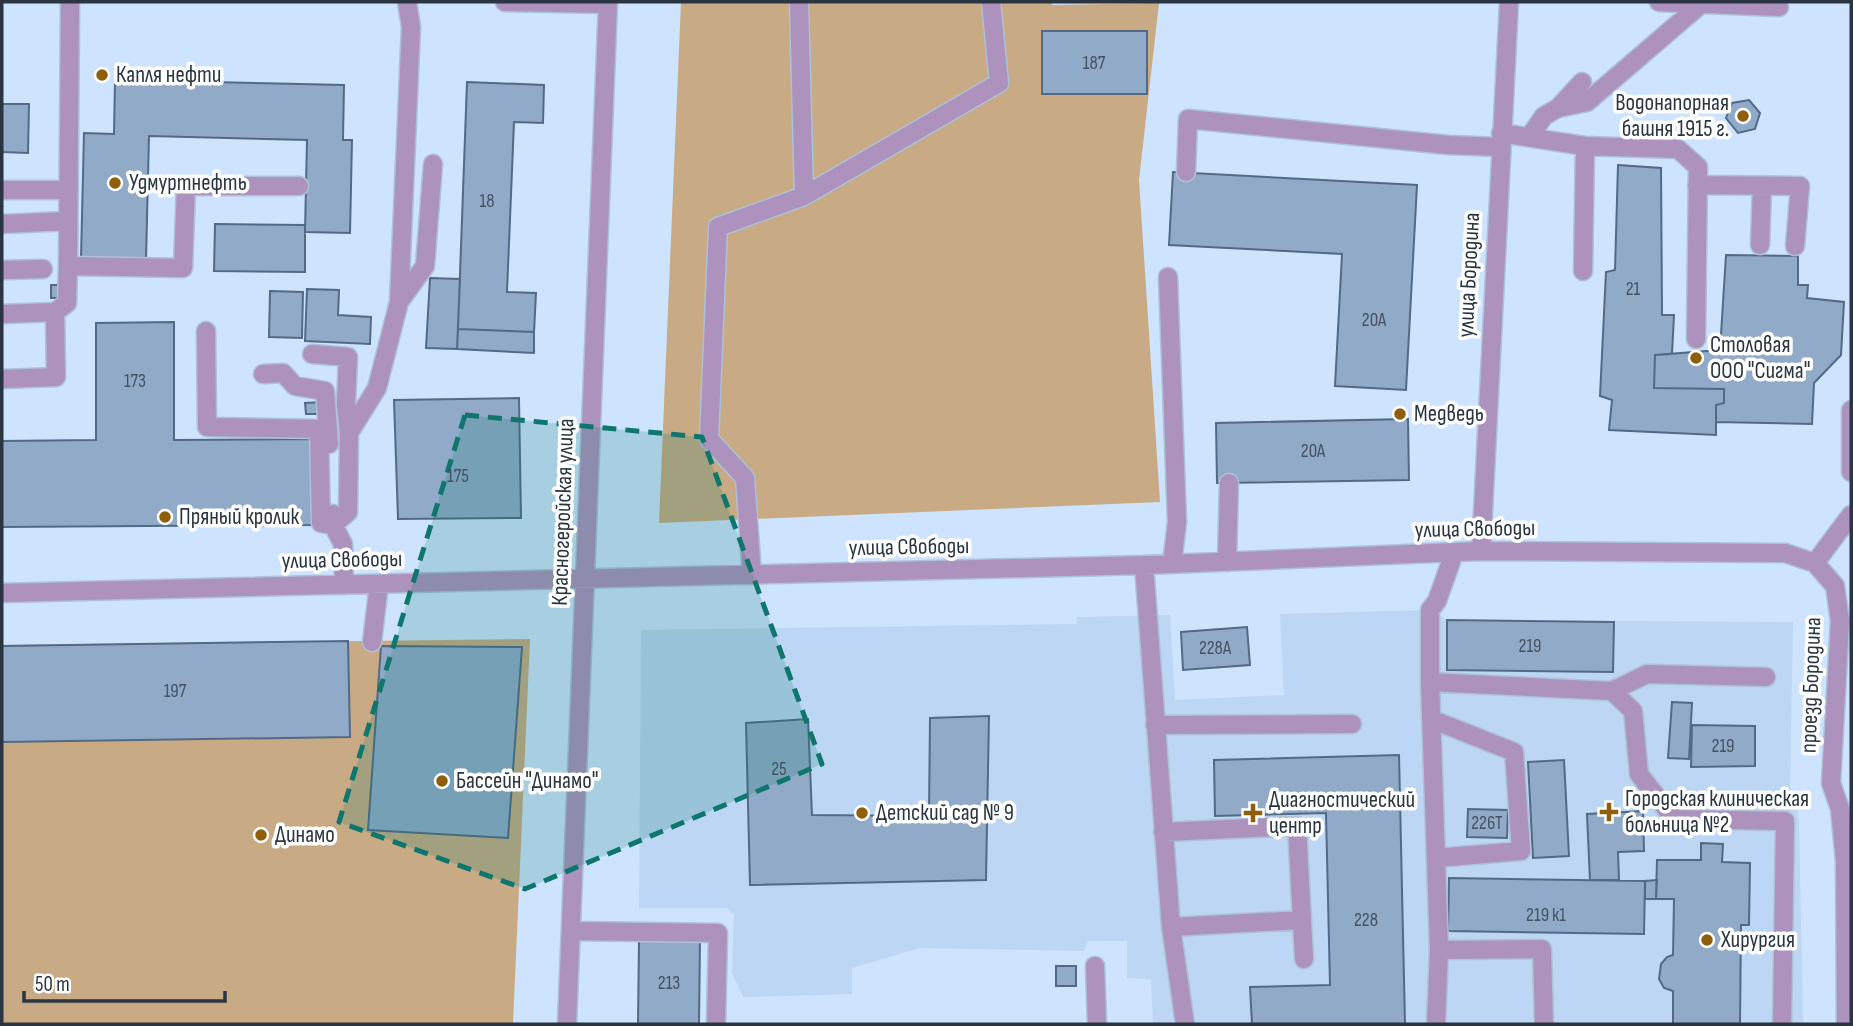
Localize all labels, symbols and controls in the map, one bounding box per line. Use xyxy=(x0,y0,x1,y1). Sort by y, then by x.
house number: 187 xyxy=(1083,52,1106,75)
place label: Капля нефти xyxy=(116,61,221,89)
marker: Капля нефти xyxy=(94,67,110,83)
place label: Водонапорная башня 1915 г. xyxy=(1615,89,1729,143)
marker: Водонапорная башня 1915 г. xyxy=(1735,108,1751,124)
place label: Удмуртнефть xyxy=(129,169,247,197)
marker: Удмуртнефть xyxy=(107,175,123,191)
house number: 18 xyxy=(480,190,494,213)
street label: улица Бородина xyxy=(1452,212,1486,338)
house number: 21 xyxy=(1626,278,1641,301)
house number: 20А xyxy=(1362,309,1387,332)
place label: Столовая ООО "Сигма" xyxy=(1710,331,1810,385)
marker: Столовая ООО "Сигма" xyxy=(1688,350,1704,366)
house number: 173 xyxy=(124,370,146,393)
place label: Медведь xyxy=(1414,400,1484,428)
marker: Медведь xyxy=(1392,406,1408,422)
street label: Красногеройская улица xyxy=(546,418,580,606)
house number: 20А xyxy=(1301,440,1326,463)
house number: 175 xyxy=(447,465,469,488)
place label: Пряный кролик xyxy=(179,503,300,531)
marker: Пряный кролик xyxy=(157,509,173,525)
street label: улица Свободы xyxy=(1414,514,1536,544)
street label: улица Свободы xyxy=(848,532,970,562)
street label: улица Свободы xyxy=(281,545,403,575)
street label: проезд Бородина xyxy=(1795,617,1827,753)
house number: 219 xyxy=(1519,635,1541,658)
house number: 228А xyxy=(1199,637,1232,660)
house number: 197 xyxy=(164,680,187,703)
house number: 219 xyxy=(1712,735,1734,758)
house number: 25 xyxy=(771,758,787,781)
place label: Бассейн "Динамо" xyxy=(456,767,598,795)
marker: Бассейн "Динамо" xyxy=(434,773,450,789)
place label: Городская клиническая больница №2 xyxy=(1625,785,1809,839)
place label: Диагностический центр xyxy=(1269,786,1415,840)
place label: Детский сад № 9 xyxy=(876,799,1014,827)
marker: Городская клиническая больница №2 xyxy=(1599,802,1619,822)
marker: Диагностический центр xyxy=(1243,803,1263,823)
marker: Детский сад № 9 xyxy=(854,805,870,821)
house number: 226Т xyxy=(1471,812,1503,835)
place label: Динамо xyxy=(275,821,335,849)
marker: Динамо xyxy=(253,827,269,843)
house number: 219 к1 xyxy=(1526,904,1566,927)
house number: 228 xyxy=(1354,909,1378,932)
place label: Хирургия xyxy=(1720,926,1795,954)
marker: Хирургия xyxy=(1699,932,1715,948)
scale bar xyxy=(24,960,226,1004)
text: 50 m xyxy=(35,972,70,997)
house number: 213 xyxy=(658,972,680,995)

